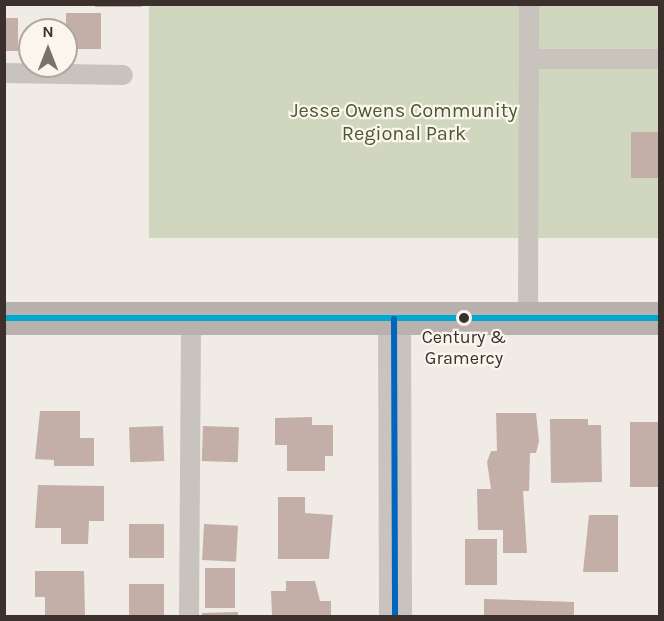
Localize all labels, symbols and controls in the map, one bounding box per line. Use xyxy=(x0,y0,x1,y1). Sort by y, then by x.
north arrow xyxy=(18,18,78,78)
text: N xyxy=(42,22,54,41)
park label: Jesse Owens Community Regional Park xyxy=(291,99,517,146)
marker: Century & Gramercy xyxy=(458,312,470,324)
place label: Century & Gramercy xyxy=(422,327,506,370)

